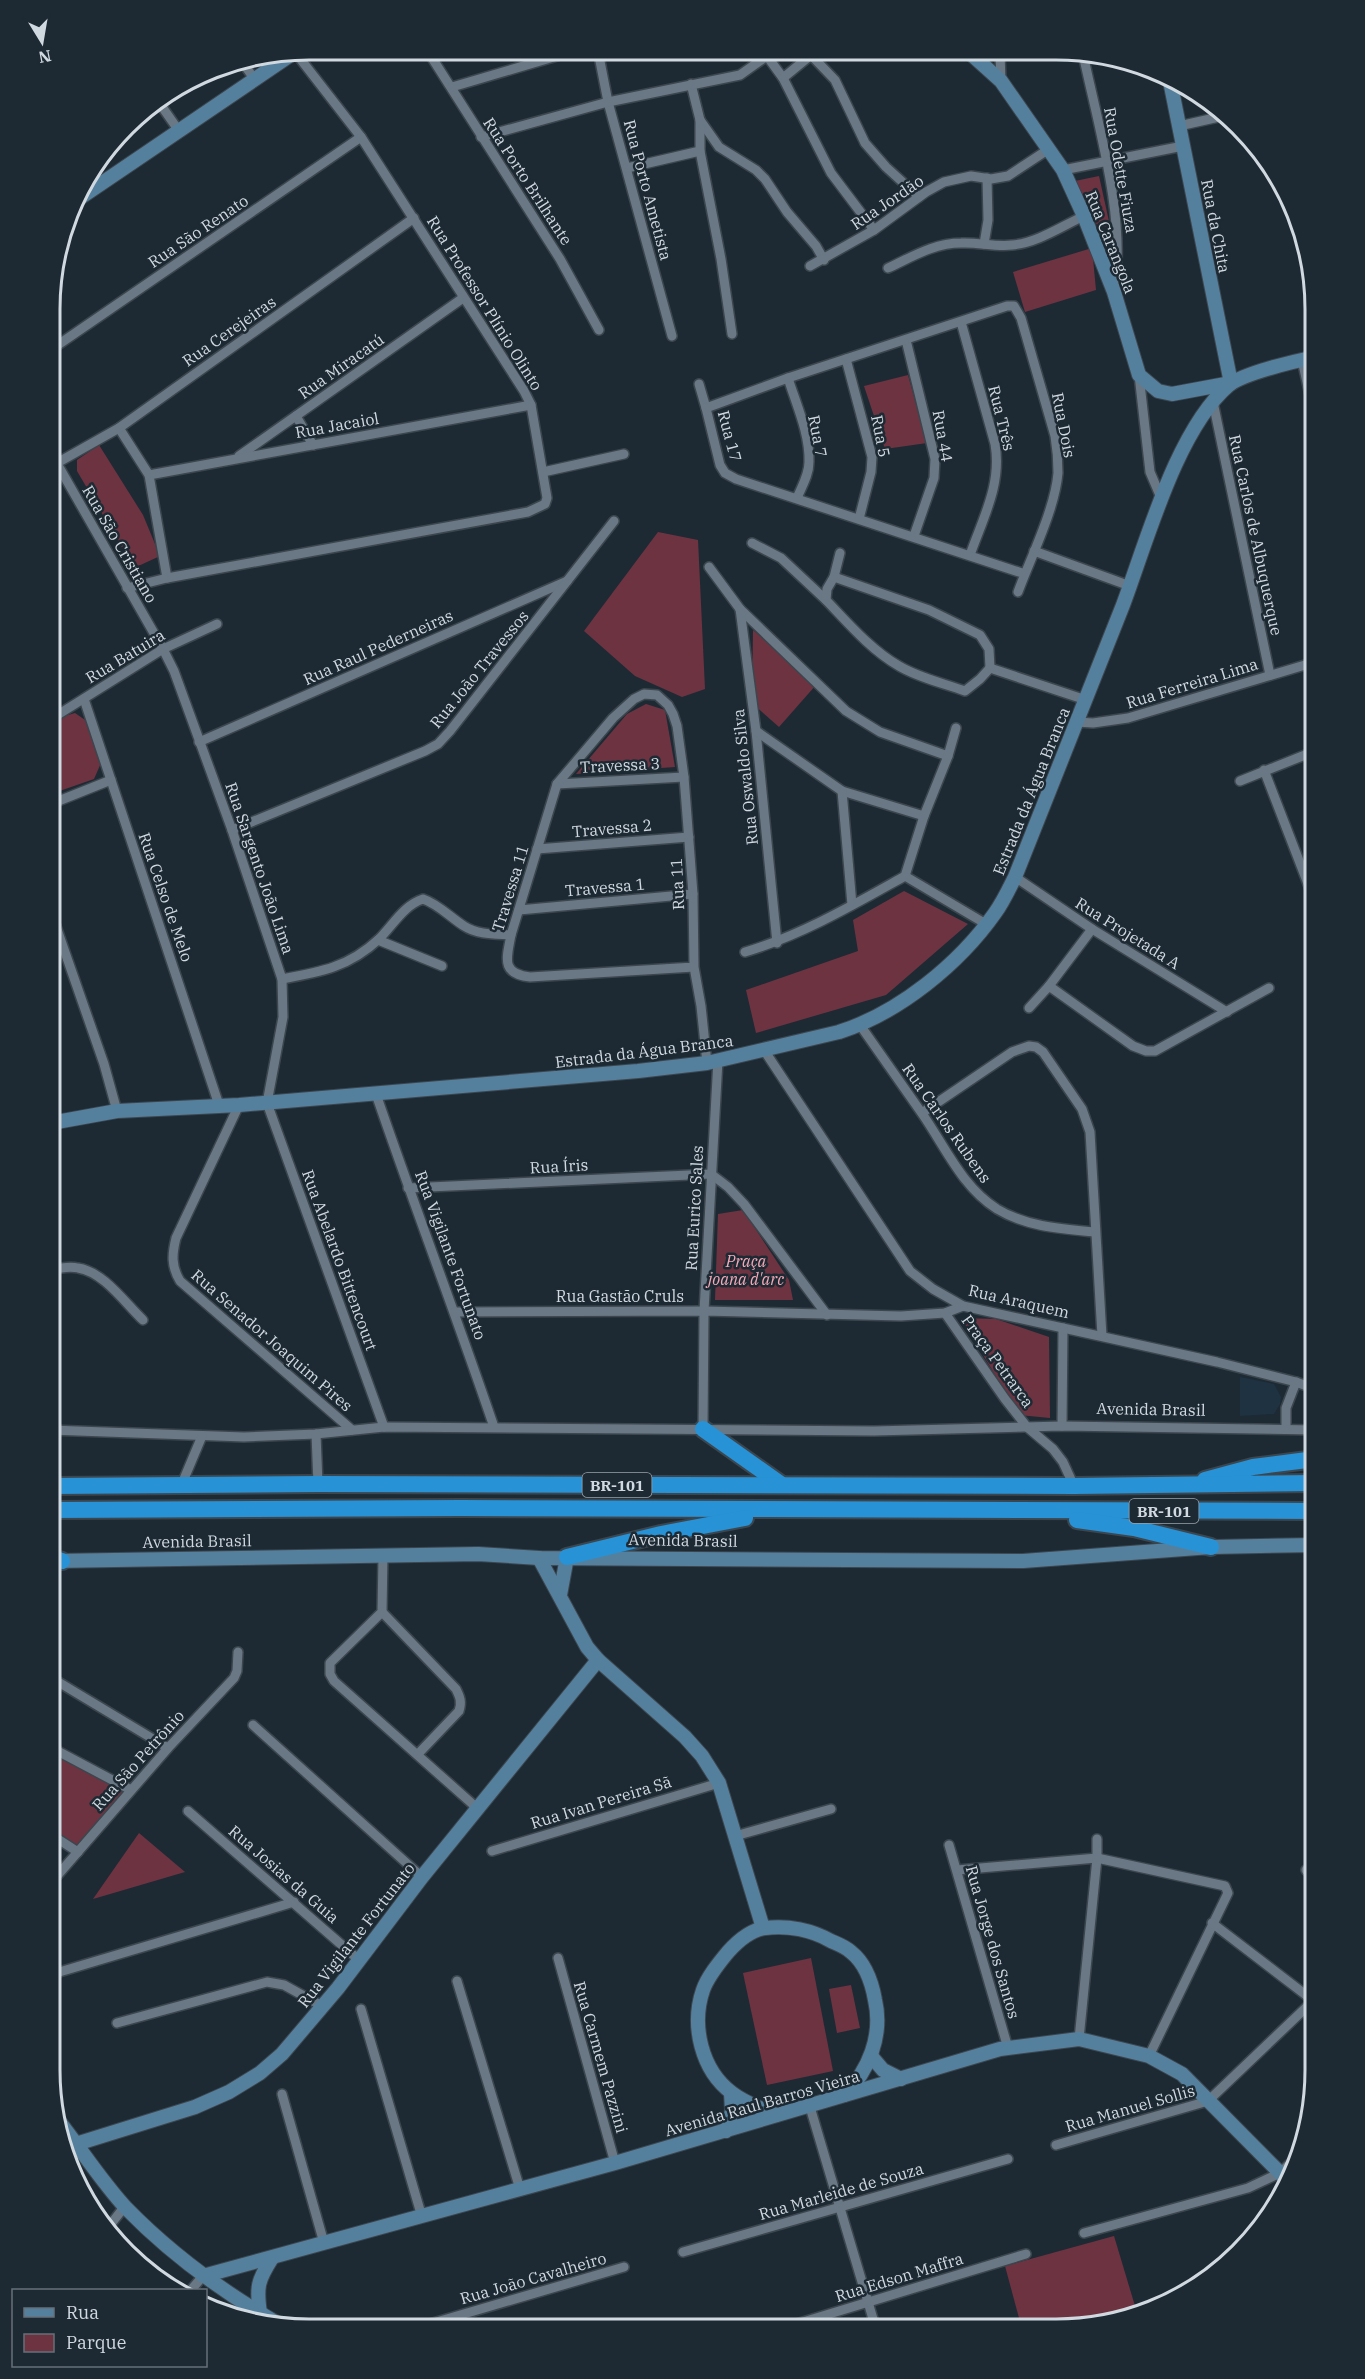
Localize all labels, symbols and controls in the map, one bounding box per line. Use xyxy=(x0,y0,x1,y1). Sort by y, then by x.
north arrow xyxy=(12,12,72,72)
text: N xyxy=(37,46,53,68)
street label: Rua Odette Fiuza xyxy=(1100,105,1142,235)
street label: Rua Porto Brilhante xyxy=(479,113,577,249)
street label: Rua Porto Ametista xyxy=(620,117,676,263)
street label: Rua Jordão xyxy=(847,170,927,234)
street label: Rua da Chita xyxy=(1197,177,1235,275)
street label: Rua Carangola xyxy=(1081,188,1141,297)
street label: Rua São Renato xyxy=(144,190,252,272)
street label: Rua Professor Plínio Olinto xyxy=(423,212,547,394)
street label: Rua Cerejeiras xyxy=(178,291,280,371)
street label: Rua Miracatú xyxy=(294,329,388,403)
street label: Rua Três xyxy=(984,383,1020,453)
street label: Rua Dois xyxy=(1048,391,1080,459)
street label: Rua Jacaiol xyxy=(294,408,381,442)
street label: Rua 17 xyxy=(714,408,746,464)
street label: Rua 44 xyxy=(929,409,957,463)
street label: Rua 7 xyxy=(804,413,832,459)
street label: Rua 5 xyxy=(867,413,895,459)
street label: Rua Carlos de Albuquerque xyxy=(1225,433,1287,637)
street label: Rua São Cristiano xyxy=(78,482,162,606)
street label: Rua Raul Pederneiras xyxy=(300,605,456,689)
street label: Rua João Travessos xyxy=(425,606,533,732)
street label: Rua Batuira xyxy=(82,624,168,687)
street label: Rua Ferreira Lima xyxy=(1124,653,1261,713)
street label: Estrada da Água Branca xyxy=(987,703,1074,878)
street label: Rua Oswaldo Silva xyxy=(728,708,762,846)
street label: Travessa 3 xyxy=(579,753,661,777)
street label: Rua Sargento João Lima xyxy=(221,779,299,957)
street label: Travessa 2 xyxy=(571,815,653,841)
street label: Rua Celso de Melo xyxy=(134,830,198,964)
street label: Travessa 11 xyxy=(487,842,533,934)
street label: Rua 11 xyxy=(666,857,688,911)
street label: Travessa 1 xyxy=(564,874,646,900)
street label: Rua Projetada A xyxy=(1072,893,1184,973)
street label: Estrada da Água Branca xyxy=(554,1029,735,1072)
street label: Rua Carlos Rubens xyxy=(898,1059,996,1187)
street label: Rua Eurico Sales xyxy=(681,1145,707,1271)
street label: Rua Íris xyxy=(529,1153,589,1178)
street label: Rua Abelardo Bittencourt xyxy=(298,1167,382,1353)
street label: Rua Vigilante Fortunato xyxy=(411,1168,491,1342)
park label: Praça joana d'arc xyxy=(705,1251,784,1289)
street label: Rua Senador Joaquim Pires xyxy=(187,1265,357,1415)
street label: Rua Araquem xyxy=(967,1280,1071,1322)
street label: Rua Gastão Cruls xyxy=(556,1286,684,1306)
street label: Praça Petrarca xyxy=(958,1311,1039,1412)
street label: Avenida Brasil xyxy=(1096,1398,1206,1420)
road number: BR-101 xyxy=(582,1473,652,1497)
road number: BR-101 xyxy=(1130,1499,1198,1523)
street label: Avenida Brasil xyxy=(628,1529,738,1551)
street label: Avenida Brasil xyxy=(142,1530,252,1552)
street label: Rua São Petrônio xyxy=(88,1706,188,1814)
street label: Rua Ivan Pereira Sã xyxy=(528,1771,674,1833)
street label: Rua Josias da Guia xyxy=(225,1821,343,1928)
street label: Rua Vigilante Fortunato xyxy=(293,1859,419,2011)
street label: Rua Jorge dos Santos xyxy=(962,1863,1024,2021)
street label: Rua Carmem Pazzini xyxy=(570,1979,632,2135)
street label: Avenida Raul Barros Vieira xyxy=(662,2066,862,2140)
street label: Rua Manuel Sollis xyxy=(1063,2080,1197,2136)
street label: Rua Marleide de Souza xyxy=(756,2158,926,2224)
street label: Rua João Cavalheiro xyxy=(458,2248,608,2308)
street label: Rua Edson Maffra xyxy=(832,2248,966,2306)
legend xyxy=(12,2289,207,2367)
text: Rua xyxy=(66,2301,99,2324)
text: Parque xyxy=(66,2331,126,2354)

